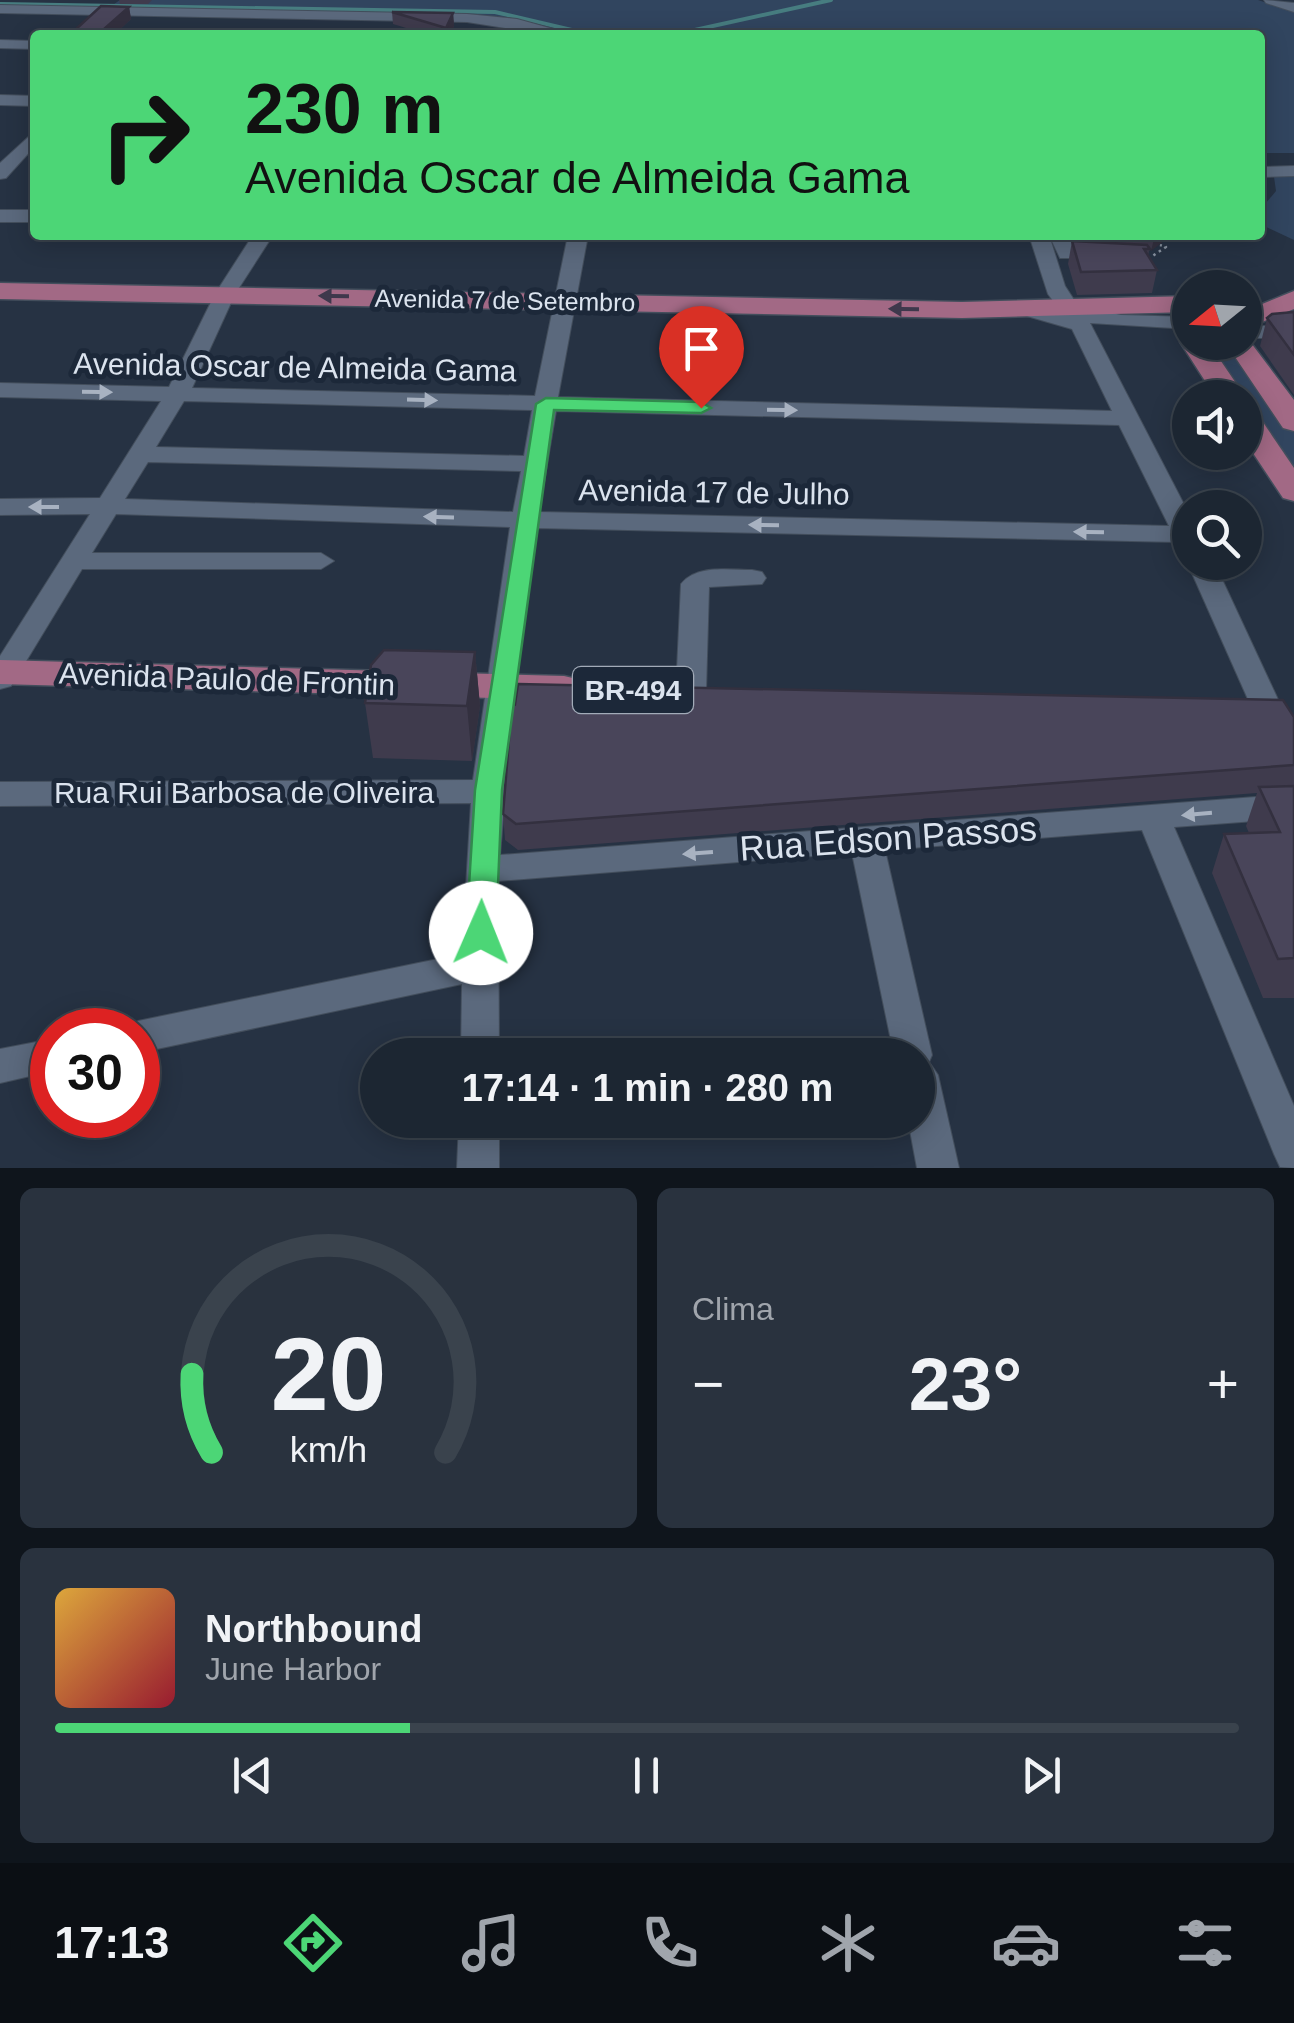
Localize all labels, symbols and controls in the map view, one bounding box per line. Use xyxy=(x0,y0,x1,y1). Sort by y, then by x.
icon: right xyxy=(80,70,210,200)
text: 230 m xyxy=(245,70,443,148)
text: Avenida Oscar de Almeida Gama xyxy=(245,152,910,203)
north arrow xyxy=(1172,270,1262,360)
map controls xyxy=(1172,270,1262,580)
street label: Avenida 7 de Setembro xyxy=(374,284,636,316)
one-way arrow xyxy=(318,288,350,304)
one-way arrow xyxy=(888,300,920,316)
pin xyxy=(659,306,744,409)
icon: arrive xyxy=(674,321,729,376)
street label: Avenida Oscar de Almeida Gama xyxy=(73,347,517,387)
button: sound xyxy=(1172,380,1262,470)
one-way arrow xyxy=(82,384,114,400)
one-way arrow xyxy=(407,393,439,409)
one-way arrow xyxy=(767,402,799,418)
street label: Avenida 17 de Julho xyxy=(578,473,850,511)
button: search xyxy=(1172,490,1262,580)
one-way arrow xyxy=(28,499,60,515)
one-way arrow xyxy=(423,509,455,525)
one-way arrow xyxy=(748,517,780,533)
one-way arrow xyxy=(1073,524,1105,540)
street label: Avenida Paulo de Frontin xyxy=(58,657,396,701)
road number: BR-494 xyxy=(573,667,693,713)
street label: Rua Rui Barbosa de Oliveira xyxy=(54,776,434,809)
one-way arrow xyxy=(1180,806,1212,822)
street label: Rua Edson Passos xyxy=(738,808,1038,868)
one-way arrow xyxy=(682,845,714,861)
position arrow xyxy=(429,881,533,985)
speed limit sign: 30 xyxy=(30,1008,160,1138)
text: 17:14 · 1 min · 280 m xyxy=(462,1067,833,1109)
text: Clima xyxy=(692,1291,774,1327)
text: 20 xyxy=(271,1316,386,1432)
text: 23° xyxy=(909,1342,1022,1426)
text: − xyxy=(692,1353,724,1415)
text: + xyxy=(1207,1353,1239,1415)
text: km/h xyxy=(290,1430,367,1470)
text: Northbound xyxy=(205,1608,422,1650)
text: June Harbor xyxy=(205,1651,381,1687)
icon: previous xyxy=(225,1748,280,1803)
icon: pause xyxy=(619,1748,674,1803)
icon: next xyxy=(1014,1748,1069,1803)
icon: directions xyxy=(278,1908,348,1978)
icon: music xyxy=(456,1908,526,1978)
icon: phone xyxy=(635,1908,705,1978)
icon: climate xyxy=(813,1908,883,1978)
icon: car xyxy=(991,1908,1061,1978)
icon: filters xyxy=(1170,1908,1240,1978)
text: 17:13 xyxy=(54,1917,169,1968)

